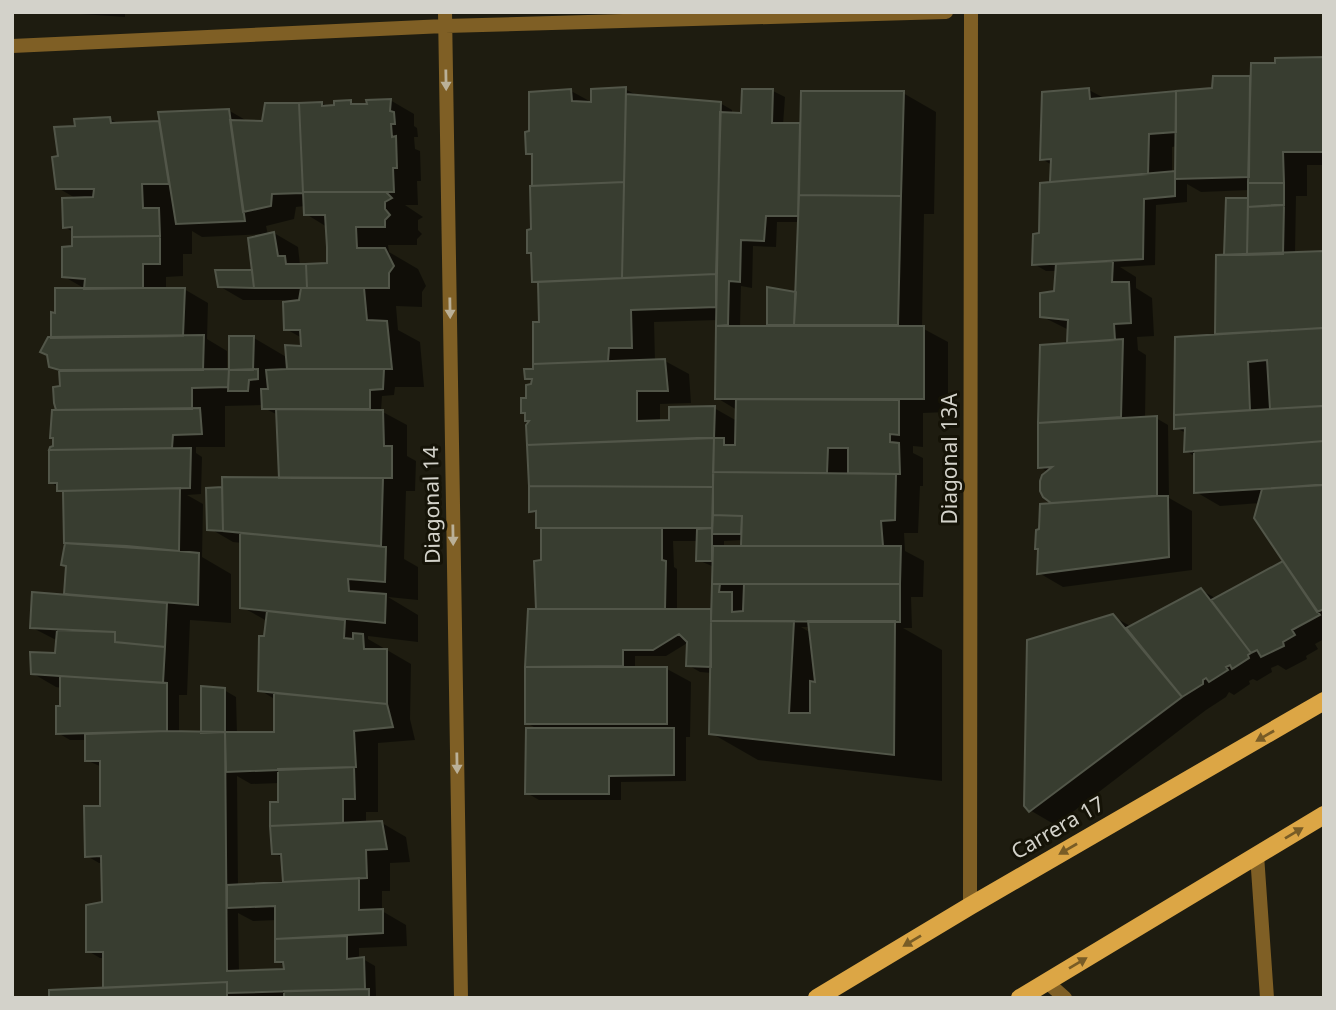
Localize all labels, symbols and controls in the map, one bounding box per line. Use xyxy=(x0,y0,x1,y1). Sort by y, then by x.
one-way arrow xyxy=(440,70,452,92)
one-way arrow xyxy=(444,297,455,319)
street label: Diagonal 13A xyxy=(935,393,963,525)
street label: Diagonal 14 xyxy=(416,446,446,564)
one-way arrow xyxy=(448,525,459,547)
one-way arrow xyxy=(1255,729,1274,742)
one-way arrow xyxy=(451,752,463,774)
street label: Carrera 17 xyxy=(1006,789,1109,865)
one-way arrow xyxy=(1285,826,1304,839)
one-way arrow xyxy=(1058,843,1077,855)
one-way arrow xyxy=(902,934,921,947)
one-way arrow xyxy=(1069,956,1088,969)

